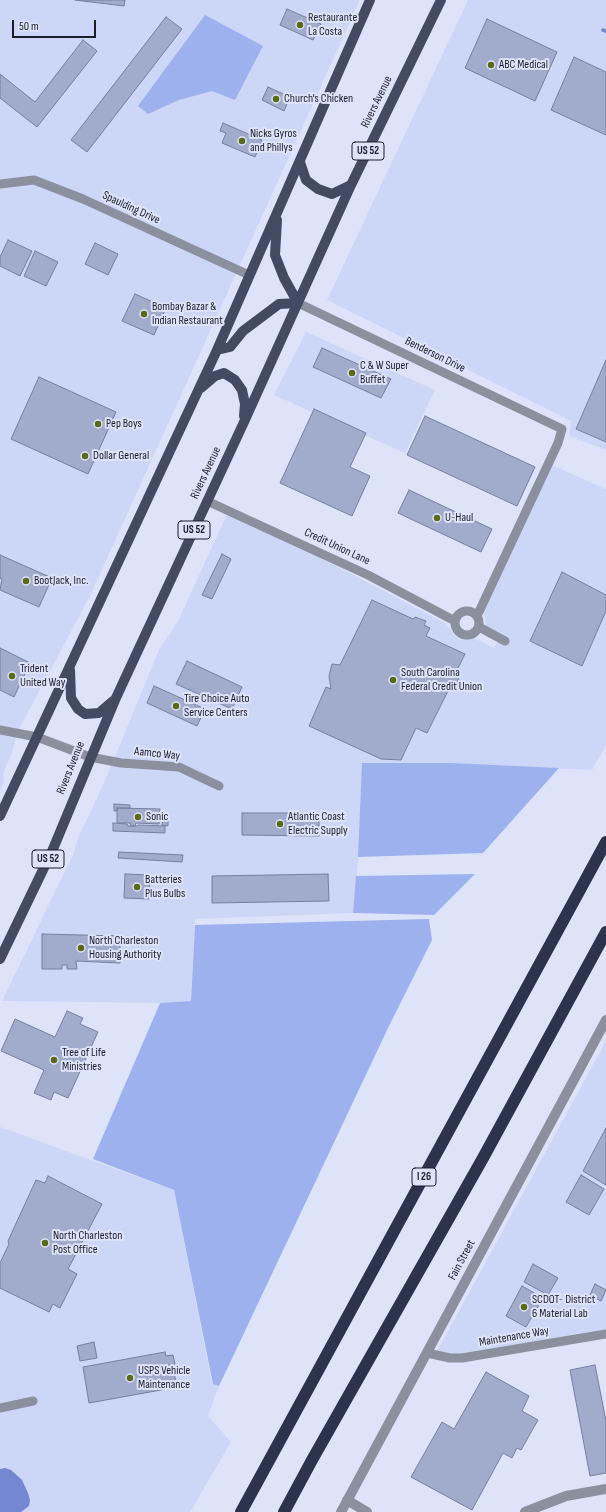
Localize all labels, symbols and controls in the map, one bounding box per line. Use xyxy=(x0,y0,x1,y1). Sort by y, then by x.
place label: Restaurante La Costa xyxy=(308,11,357,39)
scale bar xyxy=(14,12,98,38)
text: 50 m xyxy=(19,19,39,34)
marker: Restaurante La Costa xyxy=(295,20,305,30)
place label: ABC Medical xyxy=(499,58,548,72)
marker: ABC Medical xyxy=(486,60,496,70)
street label: Rivers Avenue xyxy=(358,74,396,130)
place label: Church's Chicken xyxy=(284,92,353,106)
marker: Church's Chicken xyxy=(271,94,281,104)
place label: Nicks Gyros and Phillys xyxy=(250,127,297,155)
marker: Nicks Gyros and Phillys xyxy=(237,136,247,146)
road number: US 52 xyxy=(352,142,384,160)
street label: Spaulding Drive xyxy=(100,188,162,228)
place label: Bombay Bazar & Indian Restaurant xyxy=(152,300,223,328)
marker: Bombay Bazar & Indian Restaurant xyxy=(139,309,149,319)
street label: Benderson Drive xyxy=(402,334,468,376)
place label: C & W Super Buffet xyxy=(360,359,409,387)
marker: C & W Super Buffet xyxy=(347,368,357,378)
place label: Pep Boys xyxy=(106,417,142,431)
marker: Pep Boys xyxy=(93,419,103,429)
street label: Rivers Avenue xyxy=(188,445,224,501)
place label: Dollar General xyxy=(93,449,149,463)
marker: Dollar General xyxy=(80,451,90,461)
place label: U-Haul xyxy=(445,511,473,525)
marker: U-Haul xyxy=(432,513,442,523)
road number: US 52 xyxy=(178,521,210,539)
street label: Credit Union Lane xyxy=(302,525,372,569)
place label: BootJack, Inc. xyxy=(34,574,89,588)
marker: BootJack, Inc. xyxy=(21,576,31,586)
place label: Trident United Way xyxy=(20,662,65,690)
place label: South Carolina Federal Credit Union xyxy=(401,666,482,694)
marker: Trident United Way xyxy=(7,671,17,681)
marker: South Carolina Federal Credit Union xyxy=(388,675,398,685)
place label: Tire Choice Auto Service Centers xyxy=(184,692,249,720)
marker: Tire Choice Auto Service Centers xyxy=(171,701,181,711)
street label: Rivers Avenue xyxy=(54,739,88,797)
street label: Aamco Way xyxy=(133,744,181,764)
place label: Sonic xyxy=(146,810,168,824)
place label: Atlantic Coast Electric Supply xyxy=(288,810,348,838)
marker: Sonic xyxy=(133,812,143,822)
marker: Atlantic Coast Electric Supply xyxy=(275,819,285,829)
road number: US 52 xyxy=(32,850,64,868)
place label: Batteries Plus Bulbs xyxy=(145,873,185,901)
marker: Batteries Plus Bulbs xyxy=(132,882,142,892)
place label: North Charleston Housing Authority xyxy=(89,934,161,962)
marker: North Charleston Housing Authority xyxy=(76,943,86,953)
place label: Tree of Life Ministries xyxy=(62,1046,106,1074)
marker: Tree of Life Ministries xyxy=(49,1055,59,1065)
road number: I 26 xyxy=(412,1168,436,1186)
place label: North Charleston Post Office xyxy=(53,1229,122,1257)
street label: Fain Street xyxy=(445,1237,479,1283)
marker: North Charleston Post Office xyxy=(40,1238,50,1248)
place label: SCDOT- District 6 Material Lab xyxy=(532,1293,595,1321)
marker: SCDOT- District 6 Material Lab xyxy=(519,1302,529,1312)
street label: Maintenance Way xyxy=(478,1324,550,1350)
place label: USPS Vehicle Maintenance xyxy=(138,1364,190,1392)
marker: USPS Vehicle Maintenance xyxy=(125,1373,135,1383)

